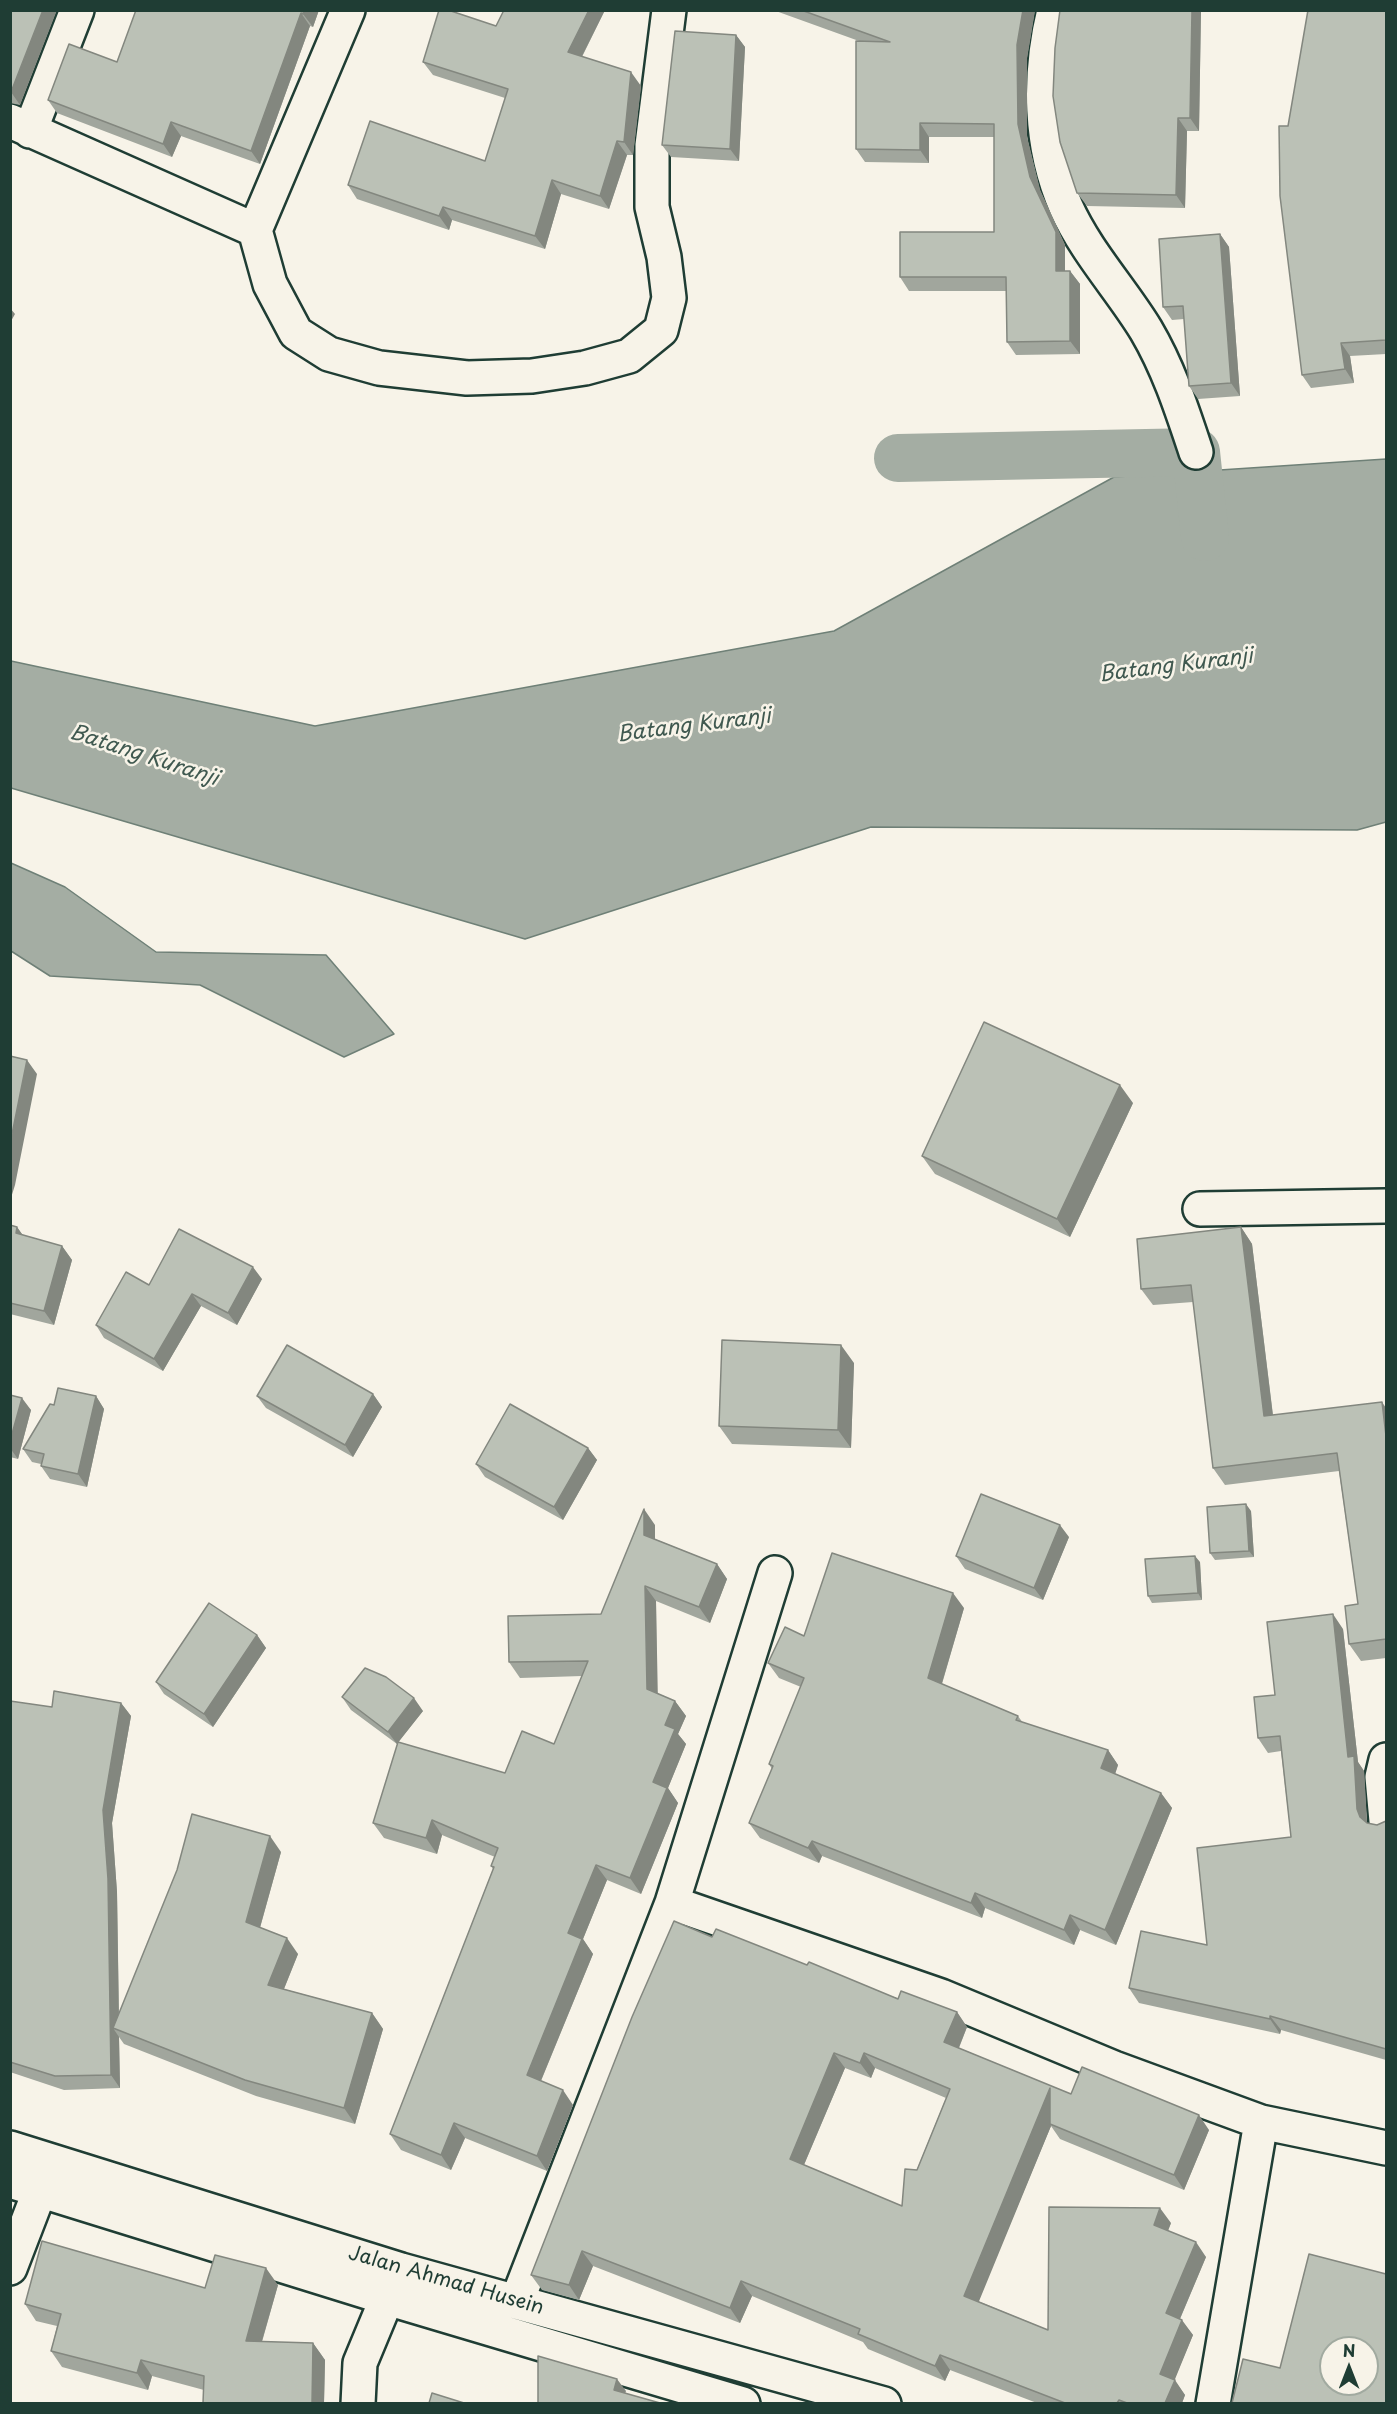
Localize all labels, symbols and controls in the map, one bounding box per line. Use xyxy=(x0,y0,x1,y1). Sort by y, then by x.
water label: Batang Kuranji xyxy=(1098,644,1254,688)
water label: Batang Kuranji xyxy=(616,704,772,748)
water label: Batang Kuranji xyxy=(67,720,221,792)
street label: Jalan Ahmad Husein xyxy=(346,2242,546,2320)
north arrow xyxy=(1319,2336,1379,2396)
text: N xyxy=(1343,2338,1355,2362)

